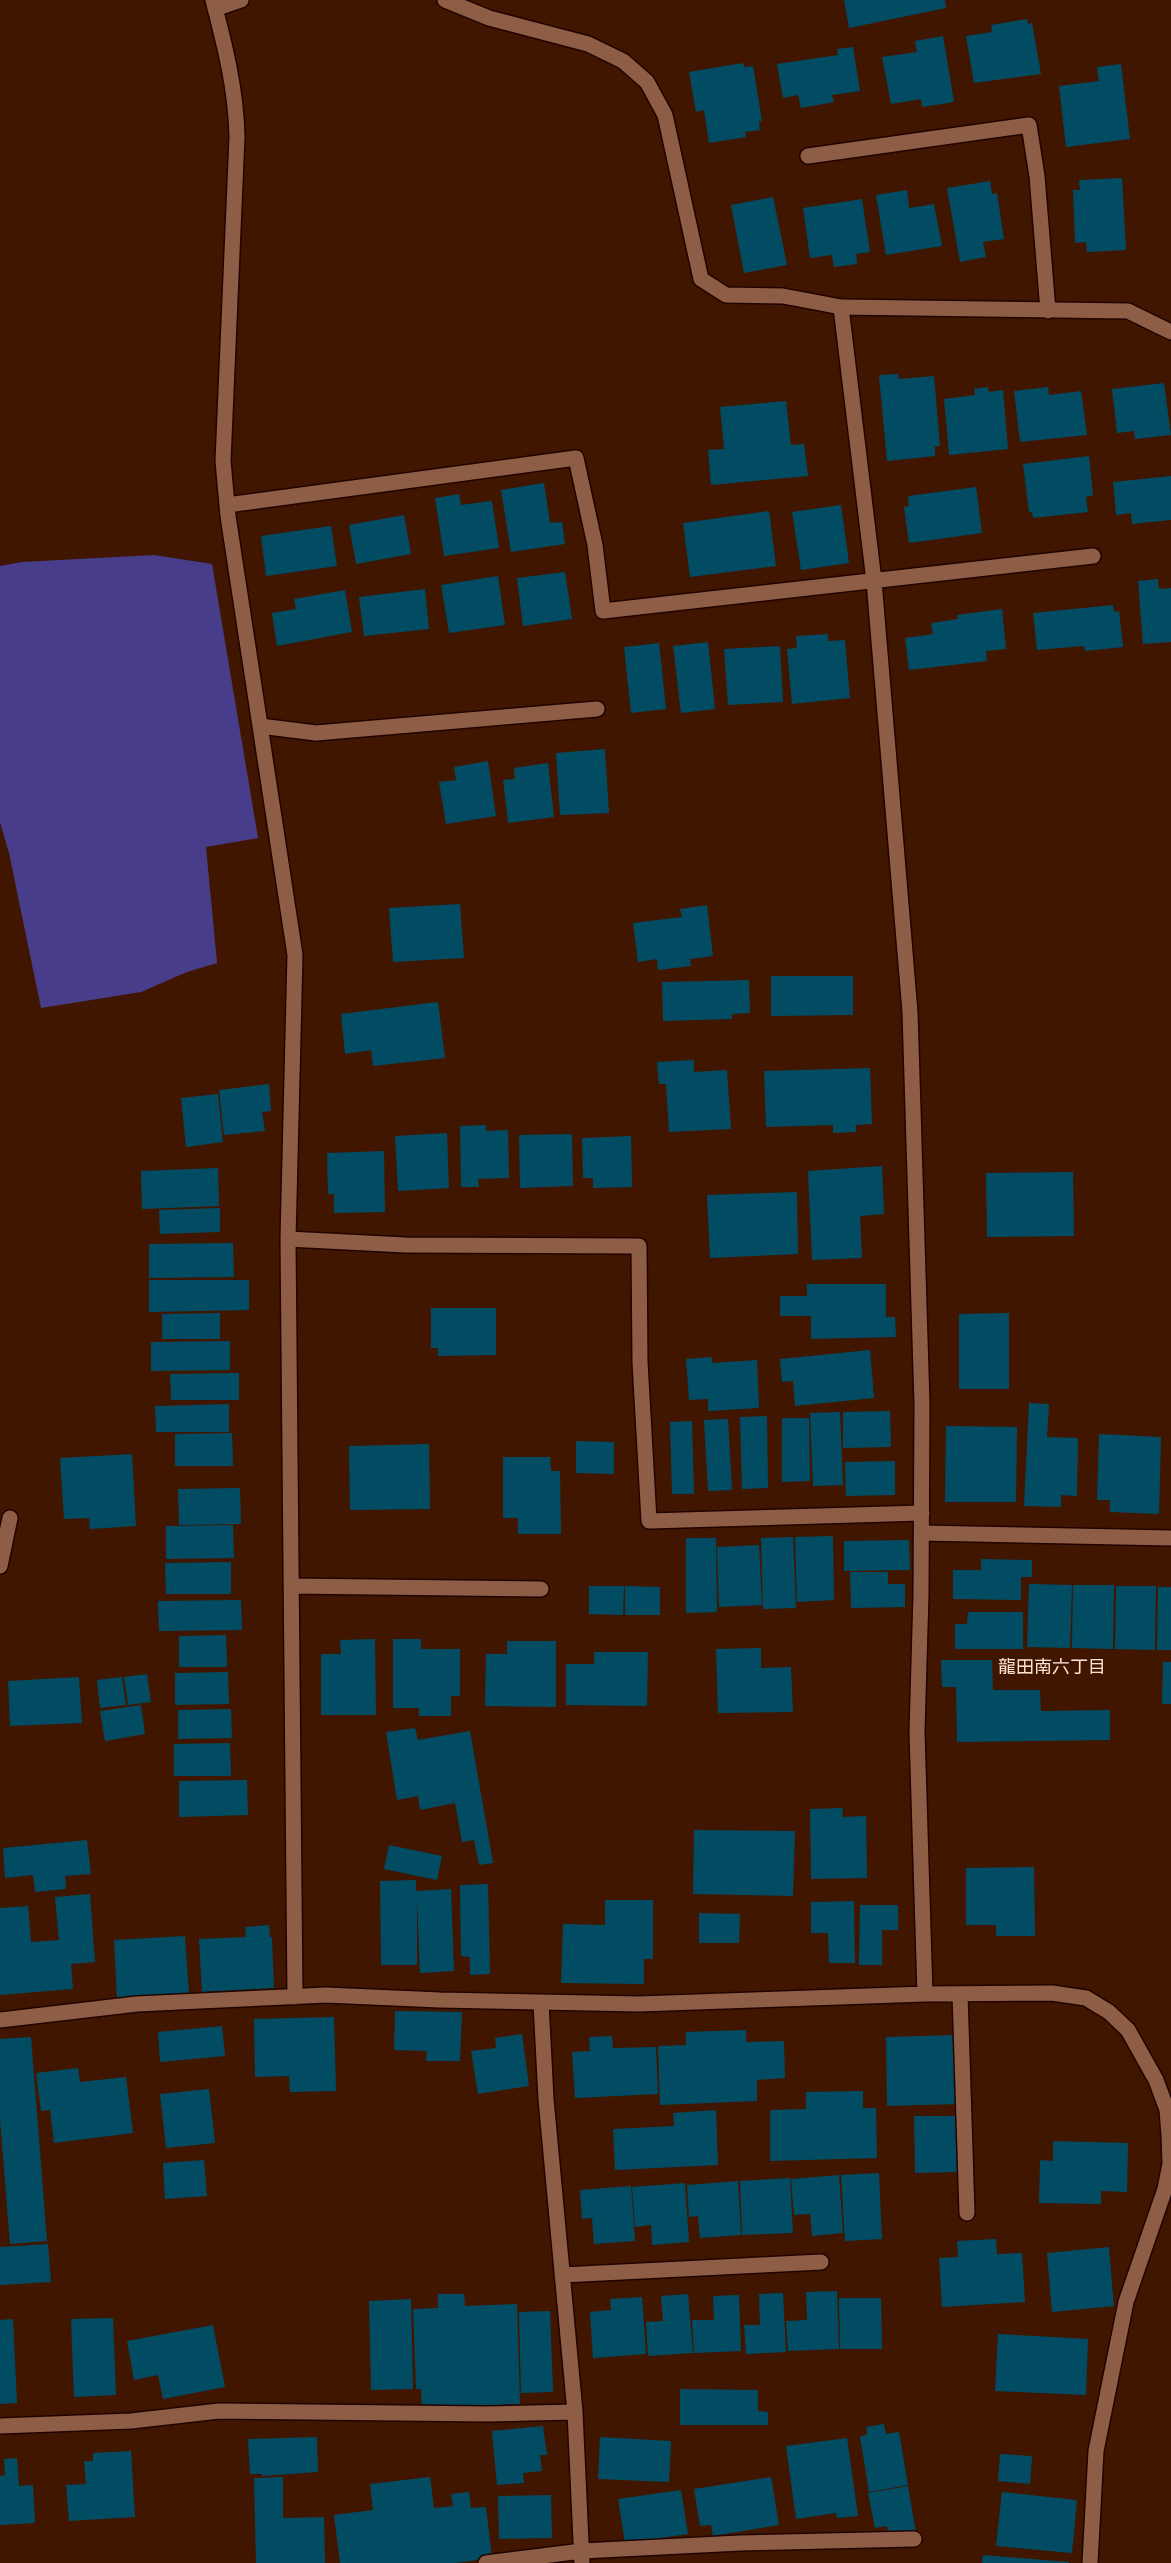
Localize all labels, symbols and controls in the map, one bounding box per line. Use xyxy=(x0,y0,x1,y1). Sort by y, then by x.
district label: 龍田南六丁目 xyxy=(998,1656,1106,1678)

